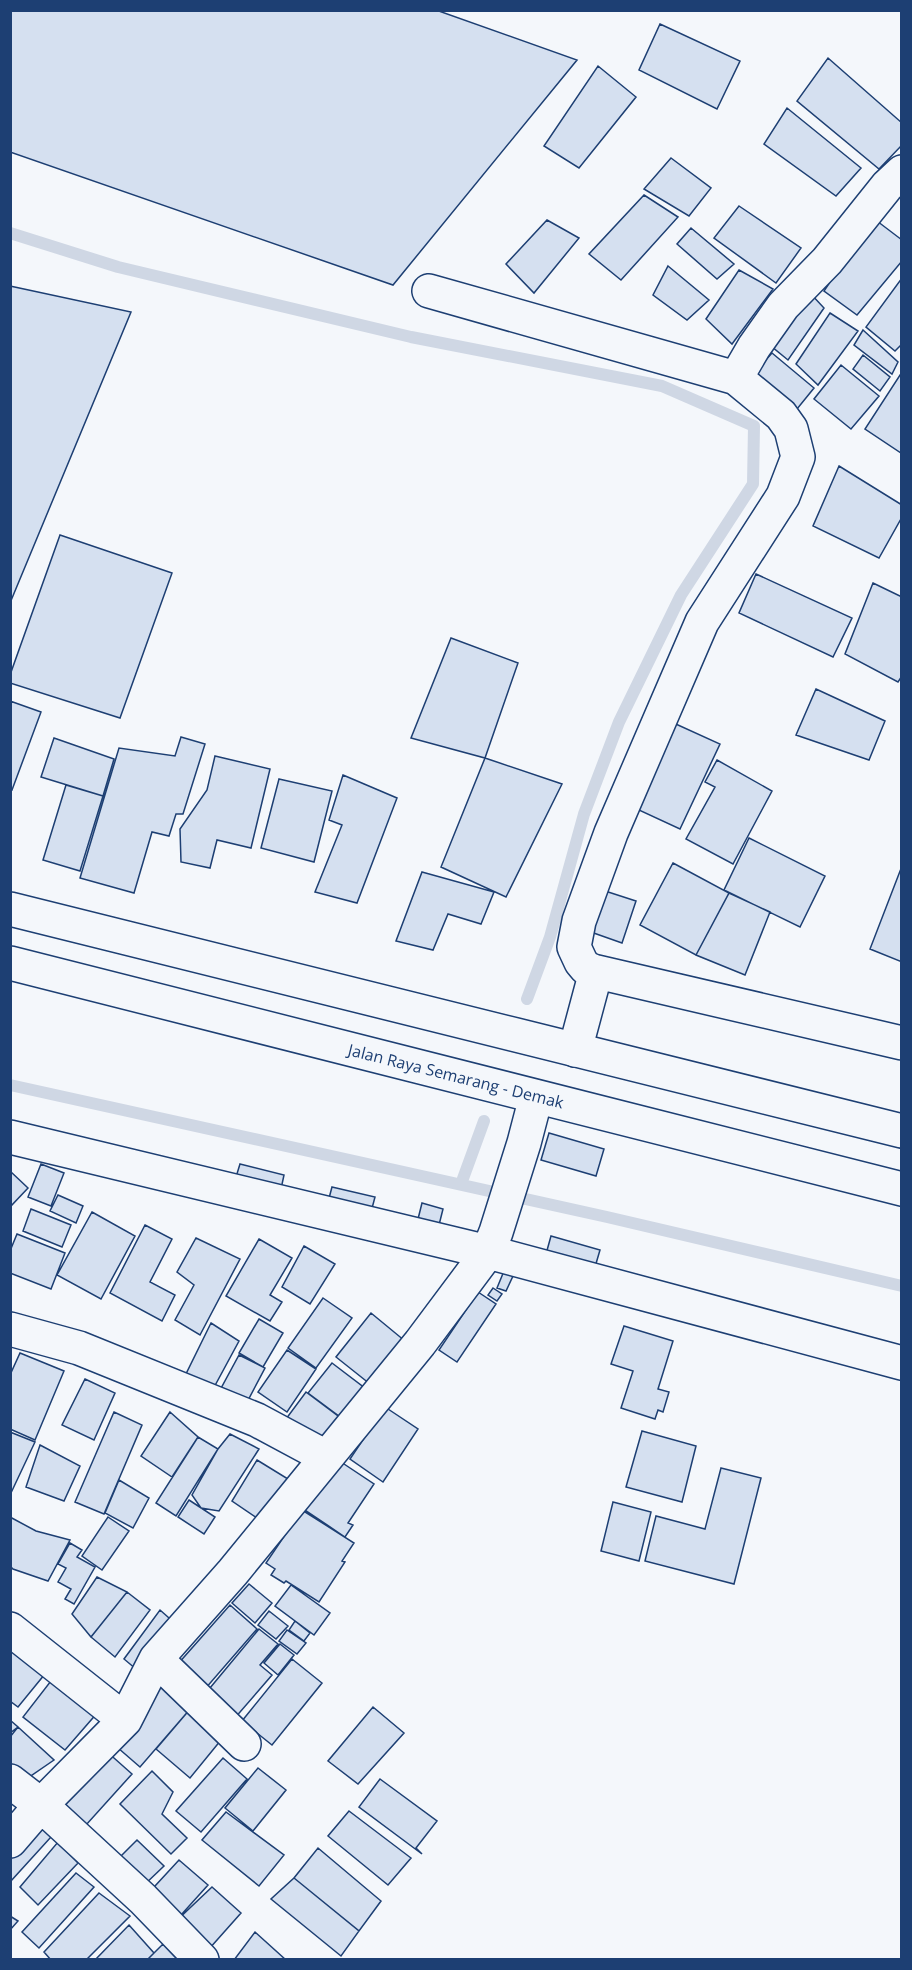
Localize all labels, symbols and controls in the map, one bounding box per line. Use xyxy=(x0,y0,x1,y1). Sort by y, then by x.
street label: Jalan Raya Semarang - Demak xyxy=(344,1038,567,1114)

